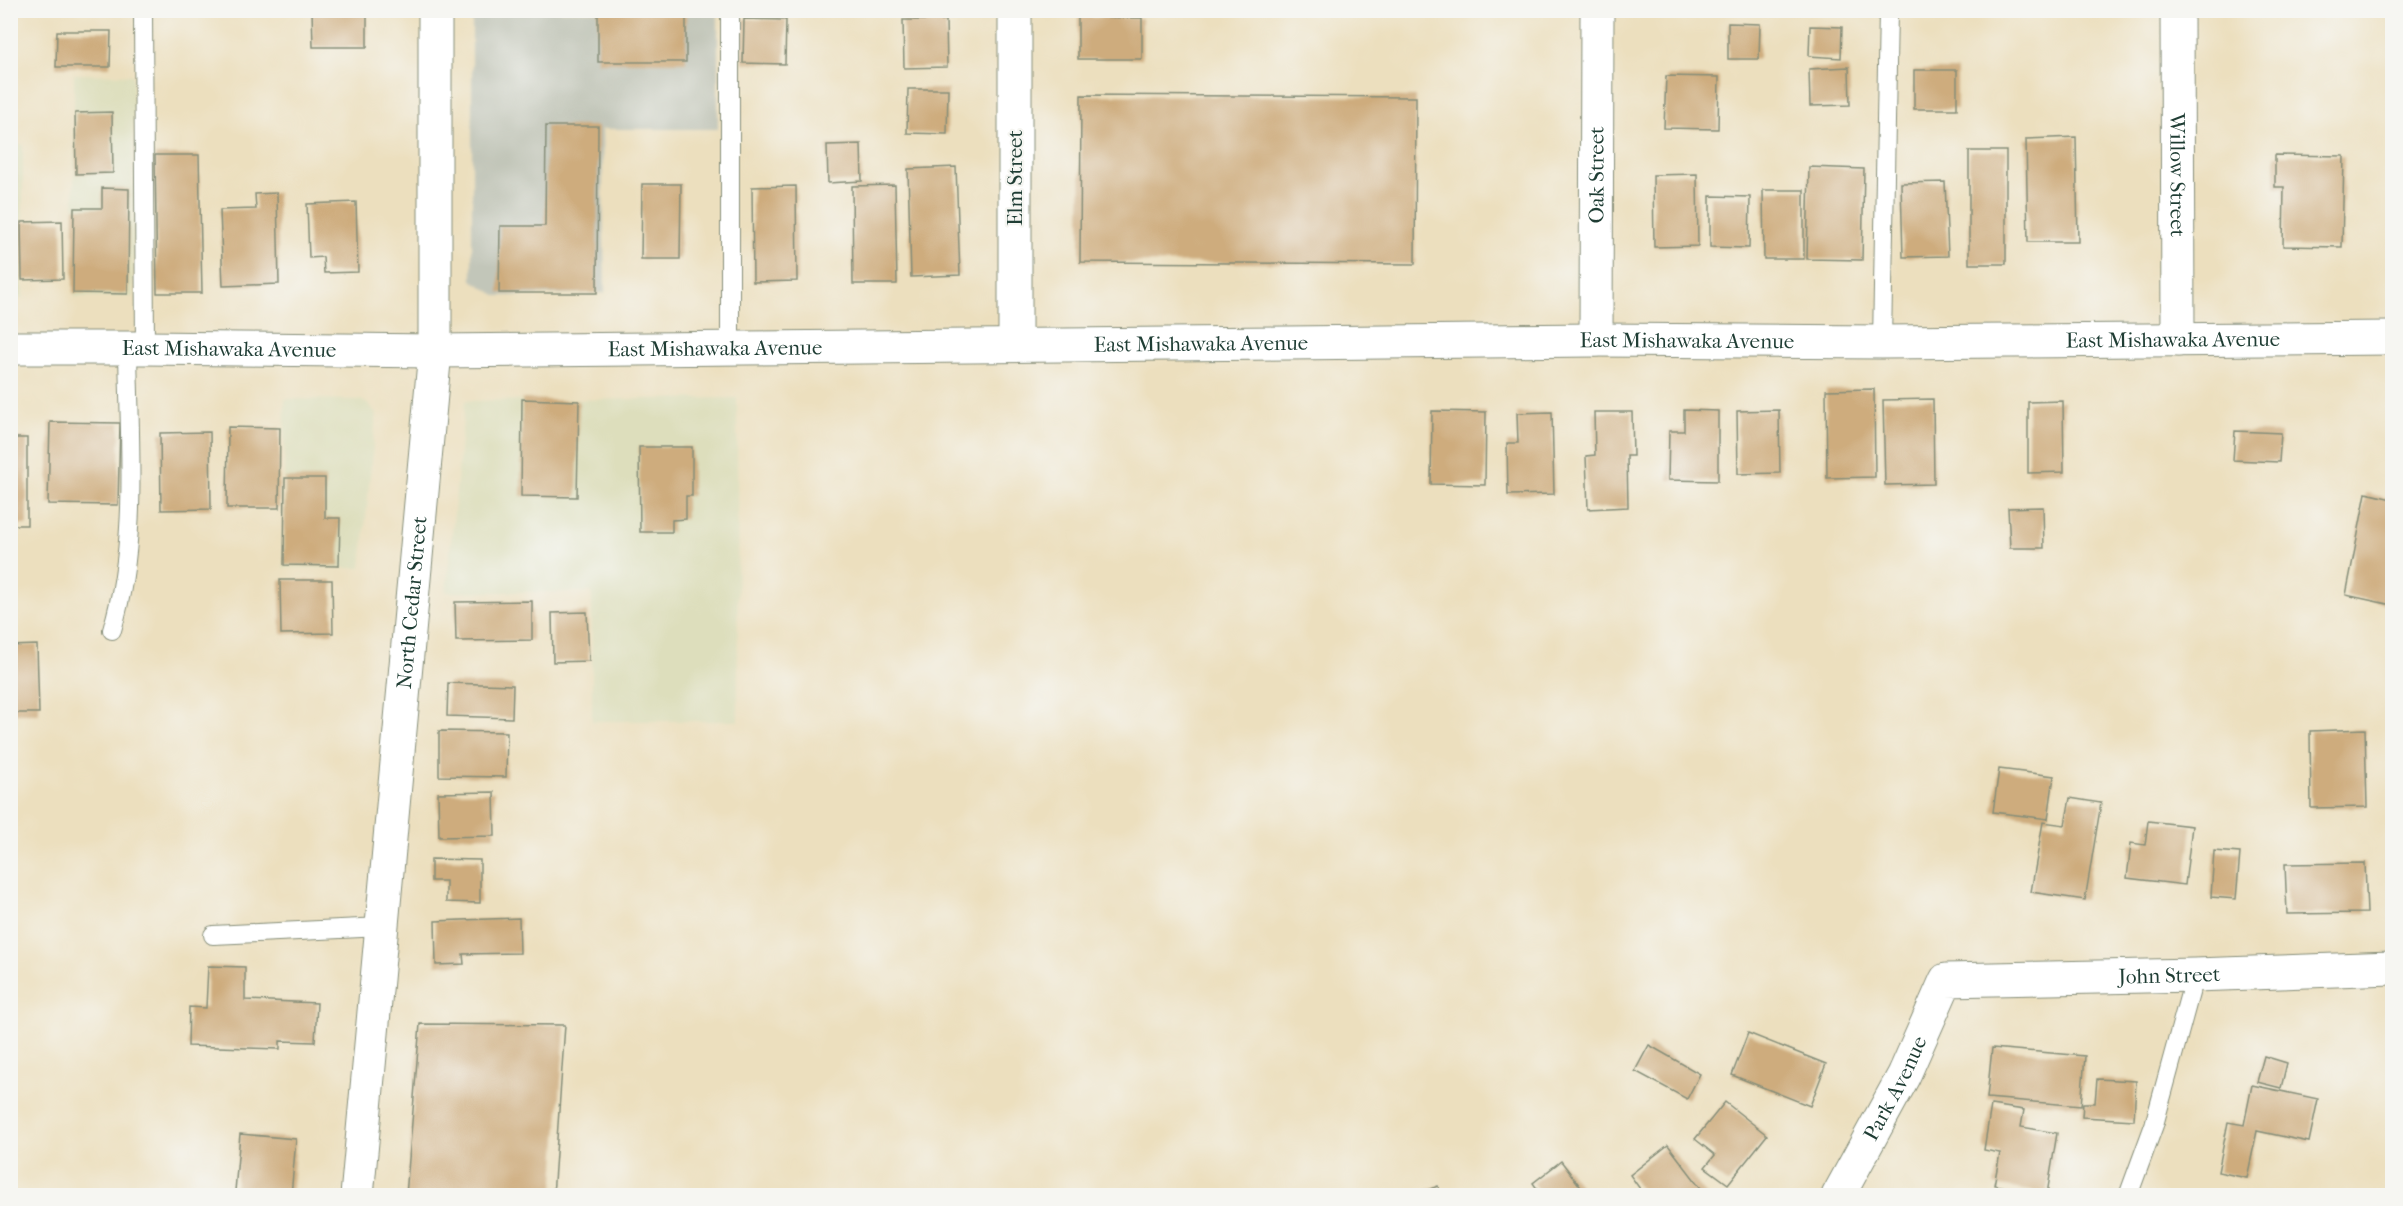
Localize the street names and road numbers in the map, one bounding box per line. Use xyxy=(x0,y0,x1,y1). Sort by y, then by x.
street label: Willow Street xyxy=(2165,112,2190,238)
street label: Oak Street xyxy=(1584,126,1609,224)
street label: Elm Street xyxy=(1003,129,1027,226)
street label: East Mishawaka Avenue xyxy=(2066,327,2280,353)
street label: East Mishawaka Avenue xyxy=(1580,328,1794,353)
street label: East Mishawaka Avenue xyxy=(1094,331,1308,357)
street label: East Mishawaka Avenue xyxy=(608,335,822,361)
street label: East Mishawaka Avenue xyxy=(122,336,336,362)
street label: North Cedar Street xyxy=(392,515,432,690)
street label: John Street xyxy=(2116,962,2221,989)
street label: Park Avenue xyxy=(1859,1032,1932,1145)

